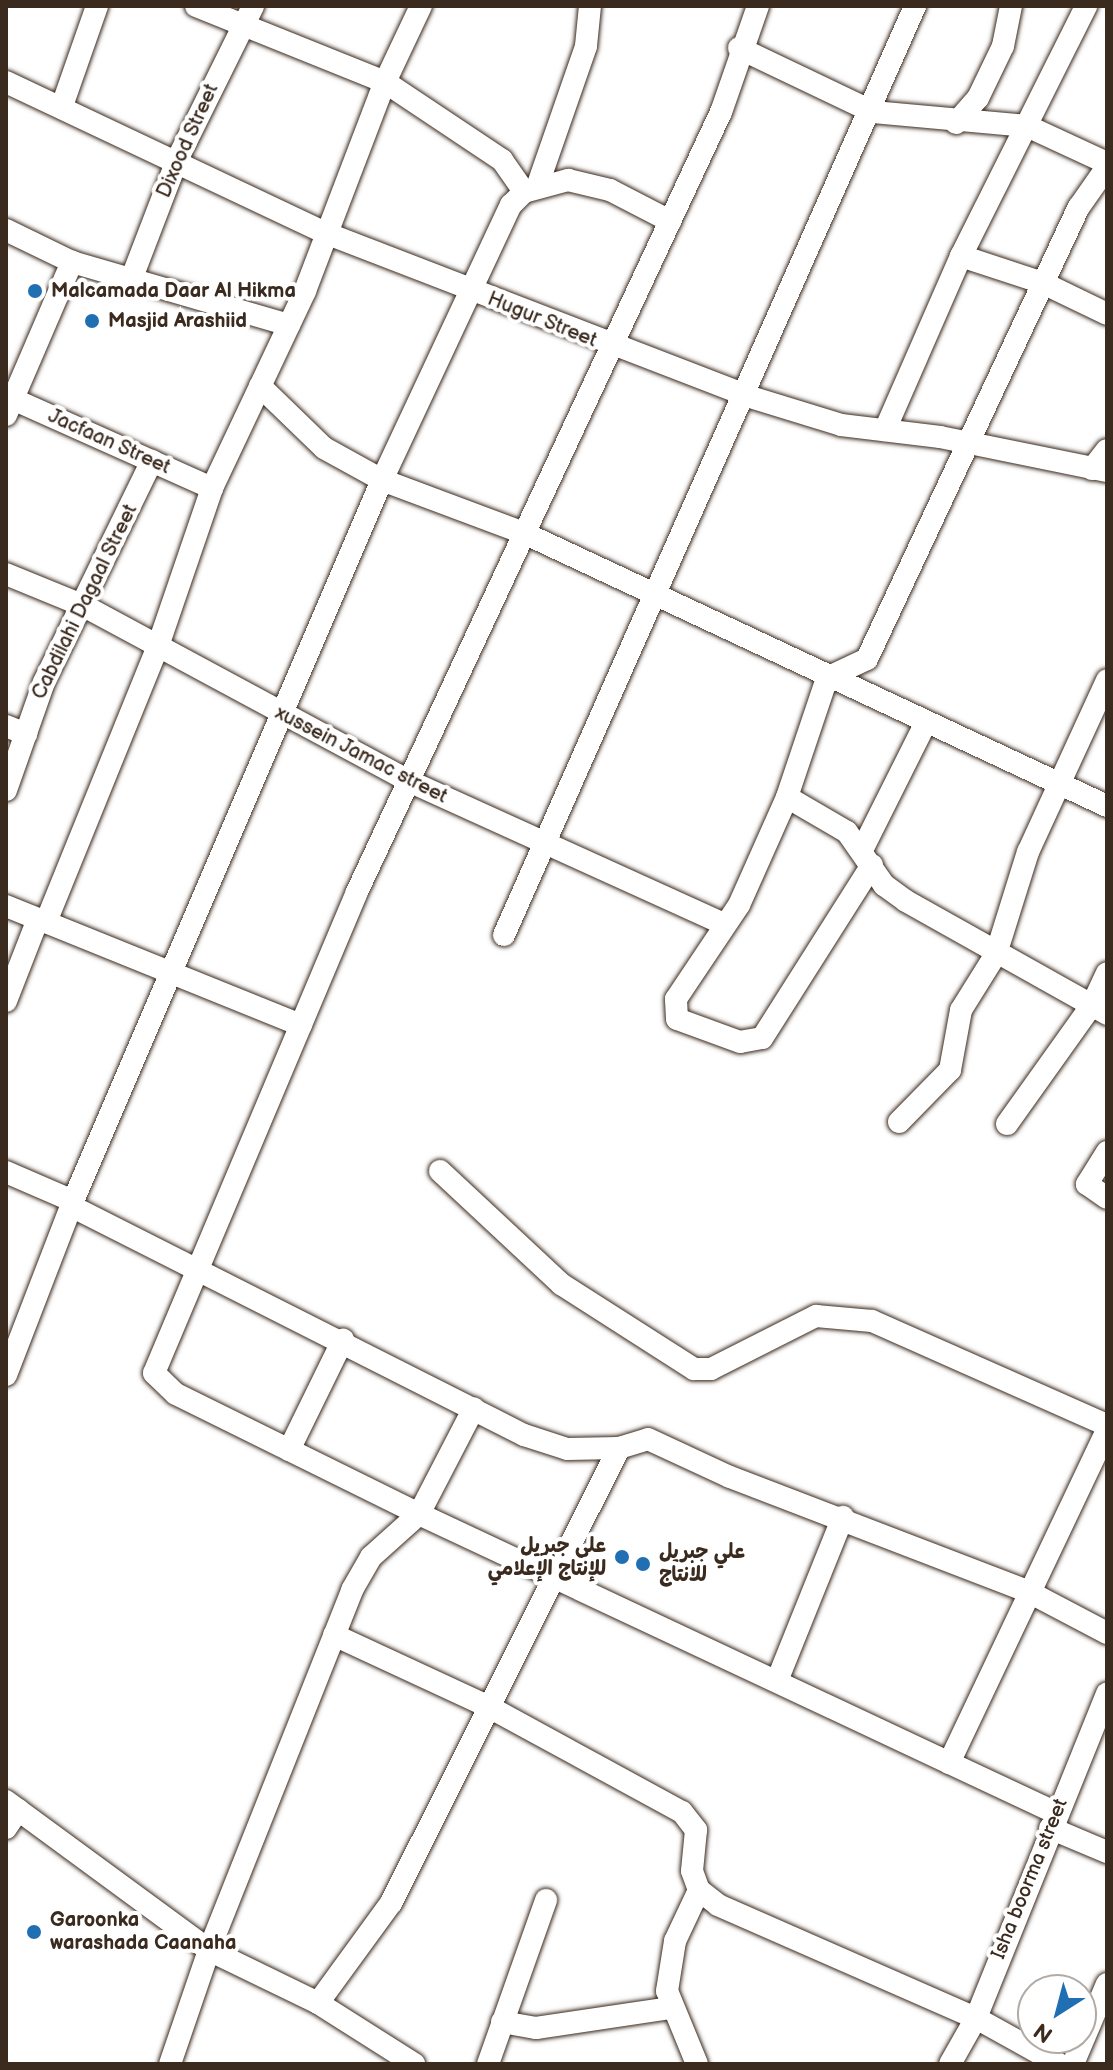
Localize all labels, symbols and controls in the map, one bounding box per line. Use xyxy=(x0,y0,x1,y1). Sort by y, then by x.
street label: Dixood Street xyxy=(152,80,224,202)
place label: Malcamada Daar Al Hikma xyxy=(51,279,296,303)
marker: Malcamada Daar Al Hikma xyxy=(26,282,44,300)
street label: Hugur Street xyxy=(484,287,600,353)
place label: Masjid Arashiid xyxy=(108,309,247,333)
marker: Masjid Arashiid xyxy=(83,312,101,330)
street label: Jacfaan Street xyxy=(44,404,174,480)
street label: Cabdilahi Dagaal Street xyxy=(27,500,143,704)
street label: xussein Jamac street xyxy=(270,701,452,809)
place label: علي جبريل للإنتاج الإعلامي xyxy=(488,1534,606,1581)
place label: علي جبريل للانتاج xyxy=(659,1540,745,1587)
marker: علي جبريل للإنتاج الإعلامي xyxy=(613,1548,631,1566)
marker: علي جبريل للانتاج xyxy=(634,1555,652,1573)
street label: Isha boorma street xyxy=(987,1795,1073,1963)
place label: Garoonka warashada Caanaha xyxy=(50,1908,236,1955)
marker: Garoonka warashada Caanaha xyxy=(25,1923,43,1941)
north arrow xyxy=(1017,1974,1097,2054)
text: N xyxy=(1029,2016,1058,2048)

